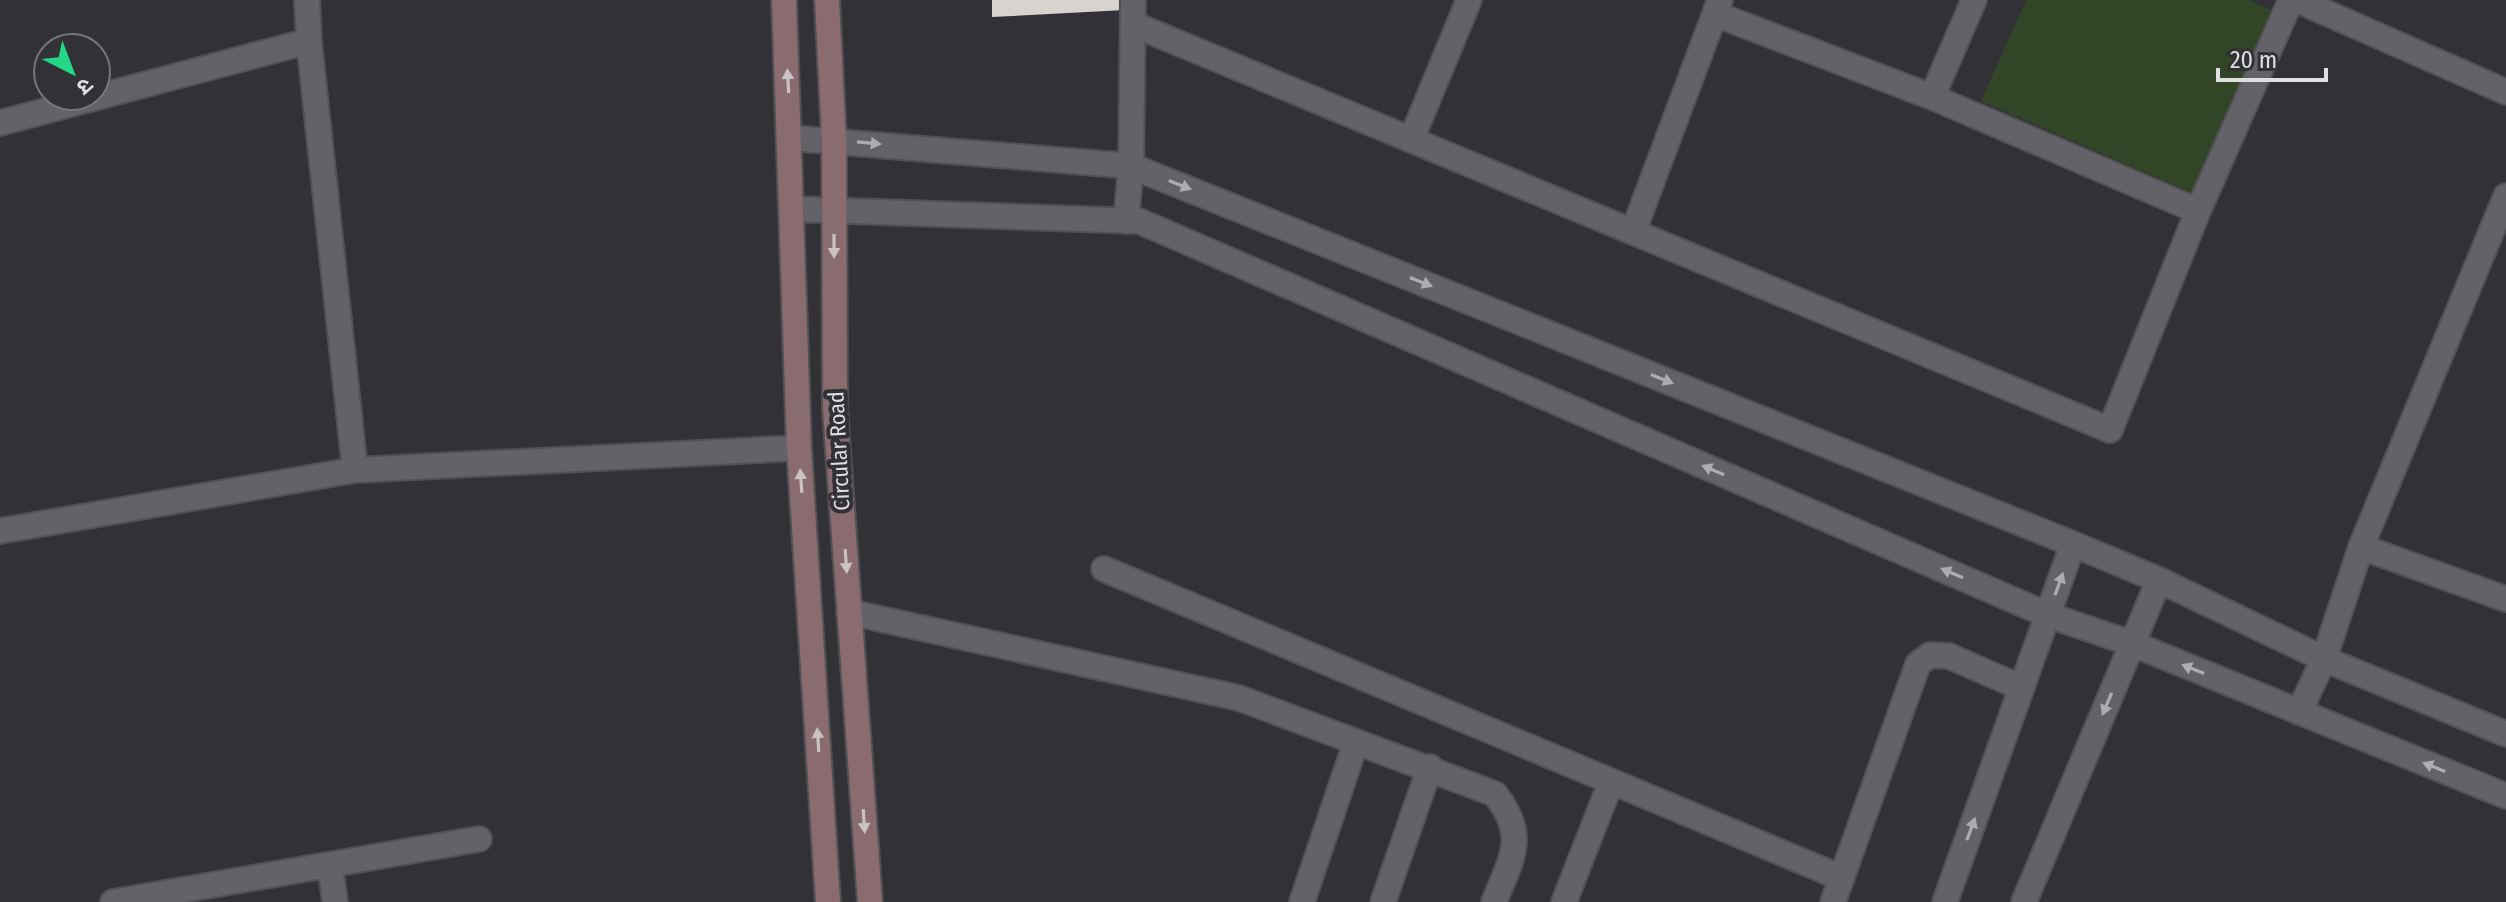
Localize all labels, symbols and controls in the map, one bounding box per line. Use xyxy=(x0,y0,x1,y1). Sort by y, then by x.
north arrow xyxy=(32,32,112,112)
scale bar xyxy=(2218,32,2326,82)
text: 20 m xyxy=(2230,46,2277,74)
one-way arrow xyxy=(781,68,794,93)
text: उ xyxy=(70,72,99,102)
one-way arrow xyxy=(857,137,882,150)
one-way arrow xyxy=(1168,179,1192,192)
one-way arrow xyxy=(828,234,840,259)
one-way arrow xyxy=(1409,276,1433,289)
one-way arrow xyxy=(1650,373,1674,386)
street label: Circular Road xyxy=(822,391,856,511)
one-way arrow xyxy=(1701,463,1725,476)
one-way arrow xyxy=(794,468,807,493)
one-way arrow xyxy=(840,549,853,574)
one-way arrow xyxy=(1940,566,1963,579)
one-way arrow xyxy=(2053,572,2066,596)
one-way arrow xyxy=(2181,662,2205,675)
one-way arrow xyxy=(2101,692,2114,716)
one-way arrow xyxy=(811,727,824,752)
one-way arrow xyxy=(2422,760,2446,773)
one-way arrow xyxy=(858,809,871,834)
one-way arrow xyxy=(1965,816,1978,840)

